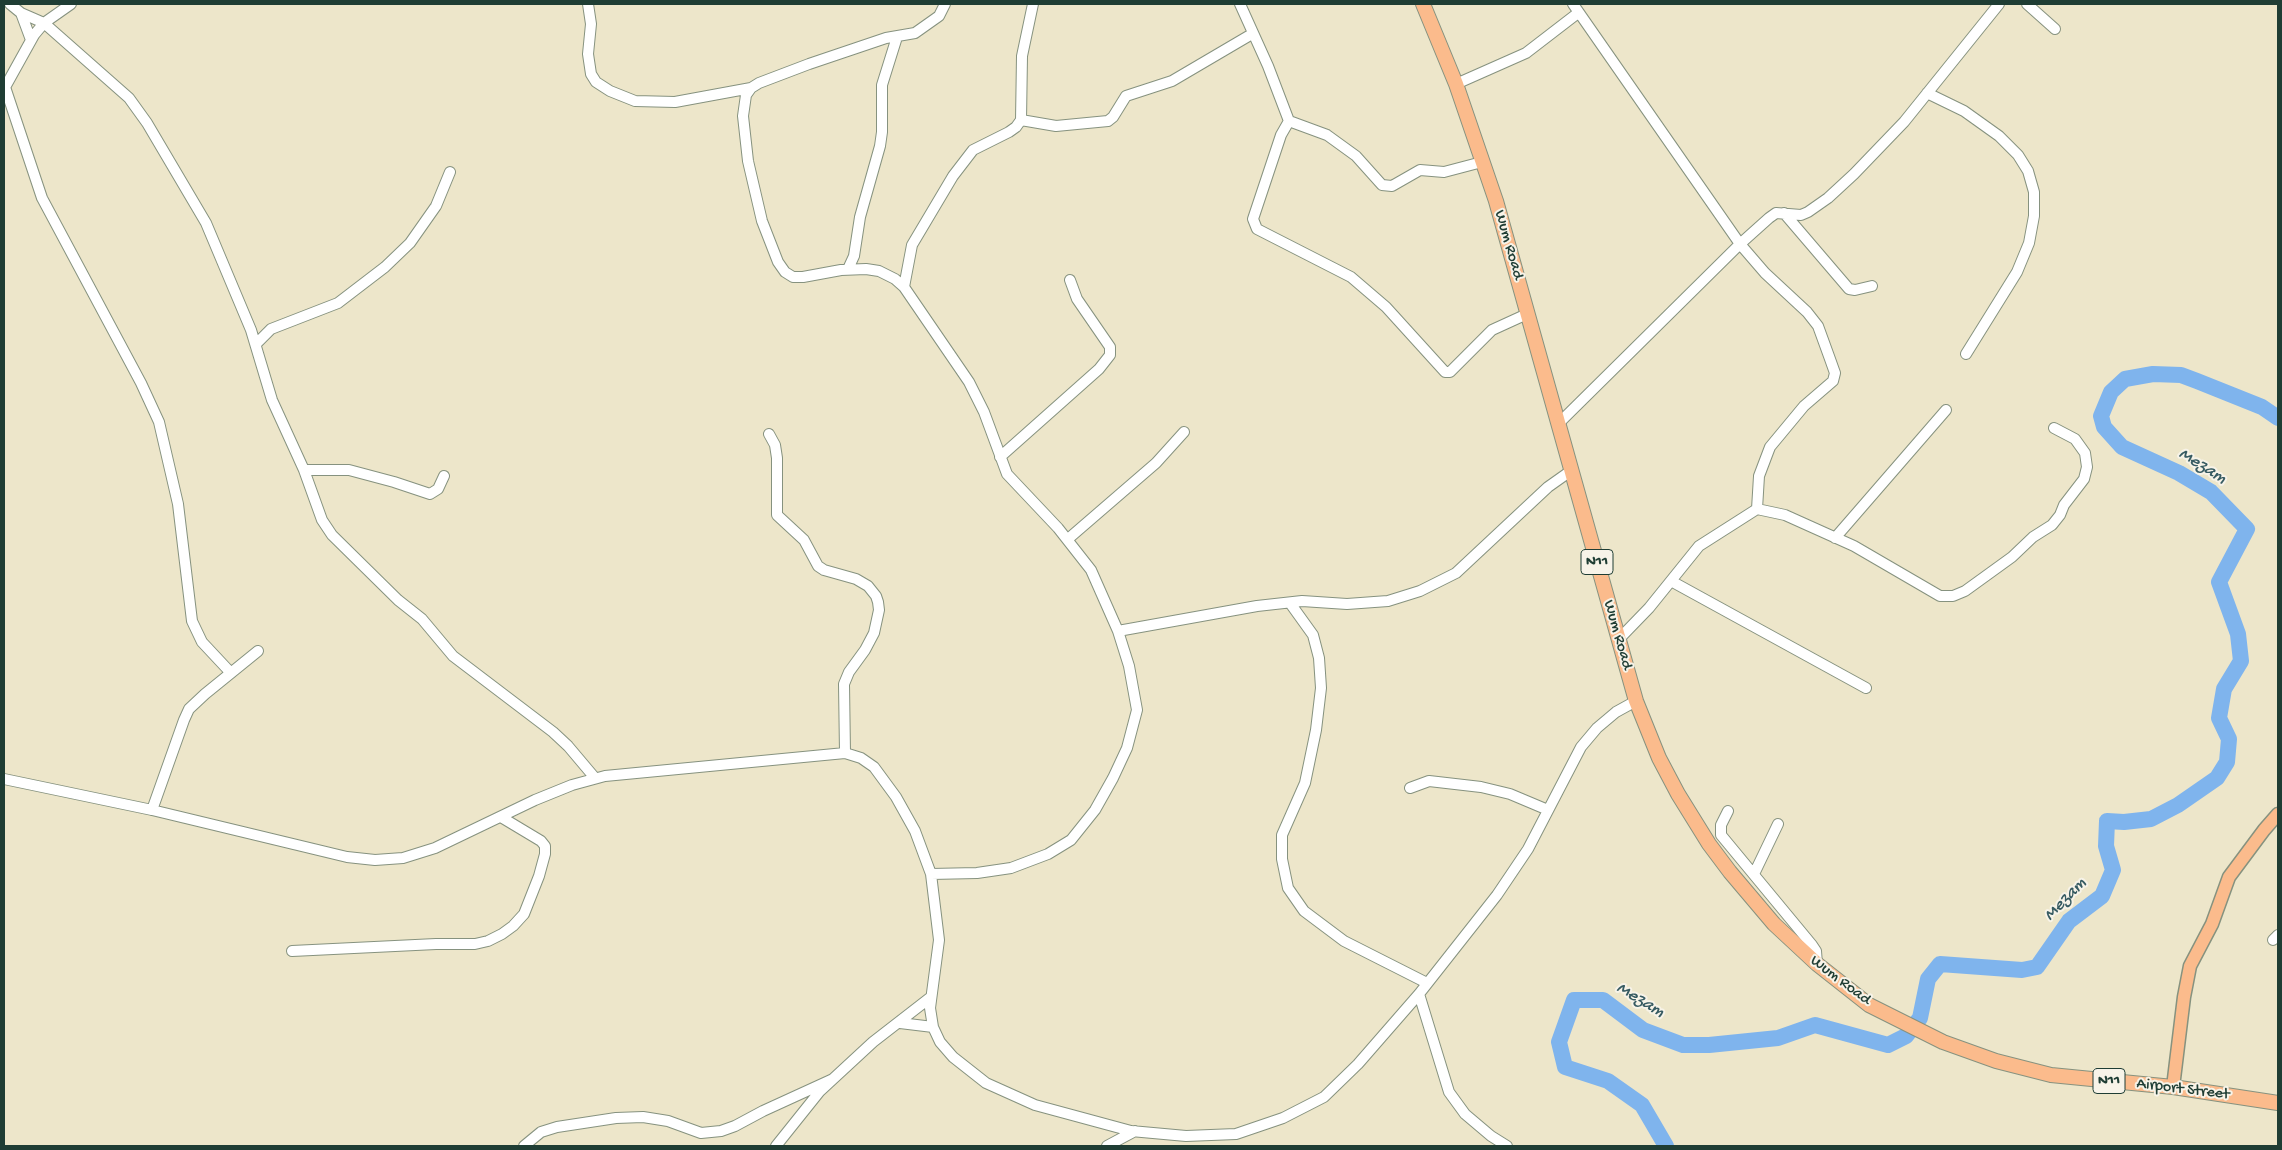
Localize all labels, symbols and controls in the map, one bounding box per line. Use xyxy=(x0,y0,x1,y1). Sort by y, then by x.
street label: Wum Road xyxy=(1489,208,1527,282)
water label: Mezam xyxy=(2174,444,2230,490)
road number: N11 xyxy=(1581,550,1613,574)
street label: Wum Road xyxy=(1598,598,1636,672)
water label: Mezam xyxy=(2040,874,2092,926)
street label: Wum Road xyxy=(1806,952,1874,1010)
water label: Mezam xyxy=(1612,978,1668,1024)
road number: N11 xyxy=(2093,1068,2125,1094)
street label: Airport Street xyxy=(2135,1075,2231,1105)

